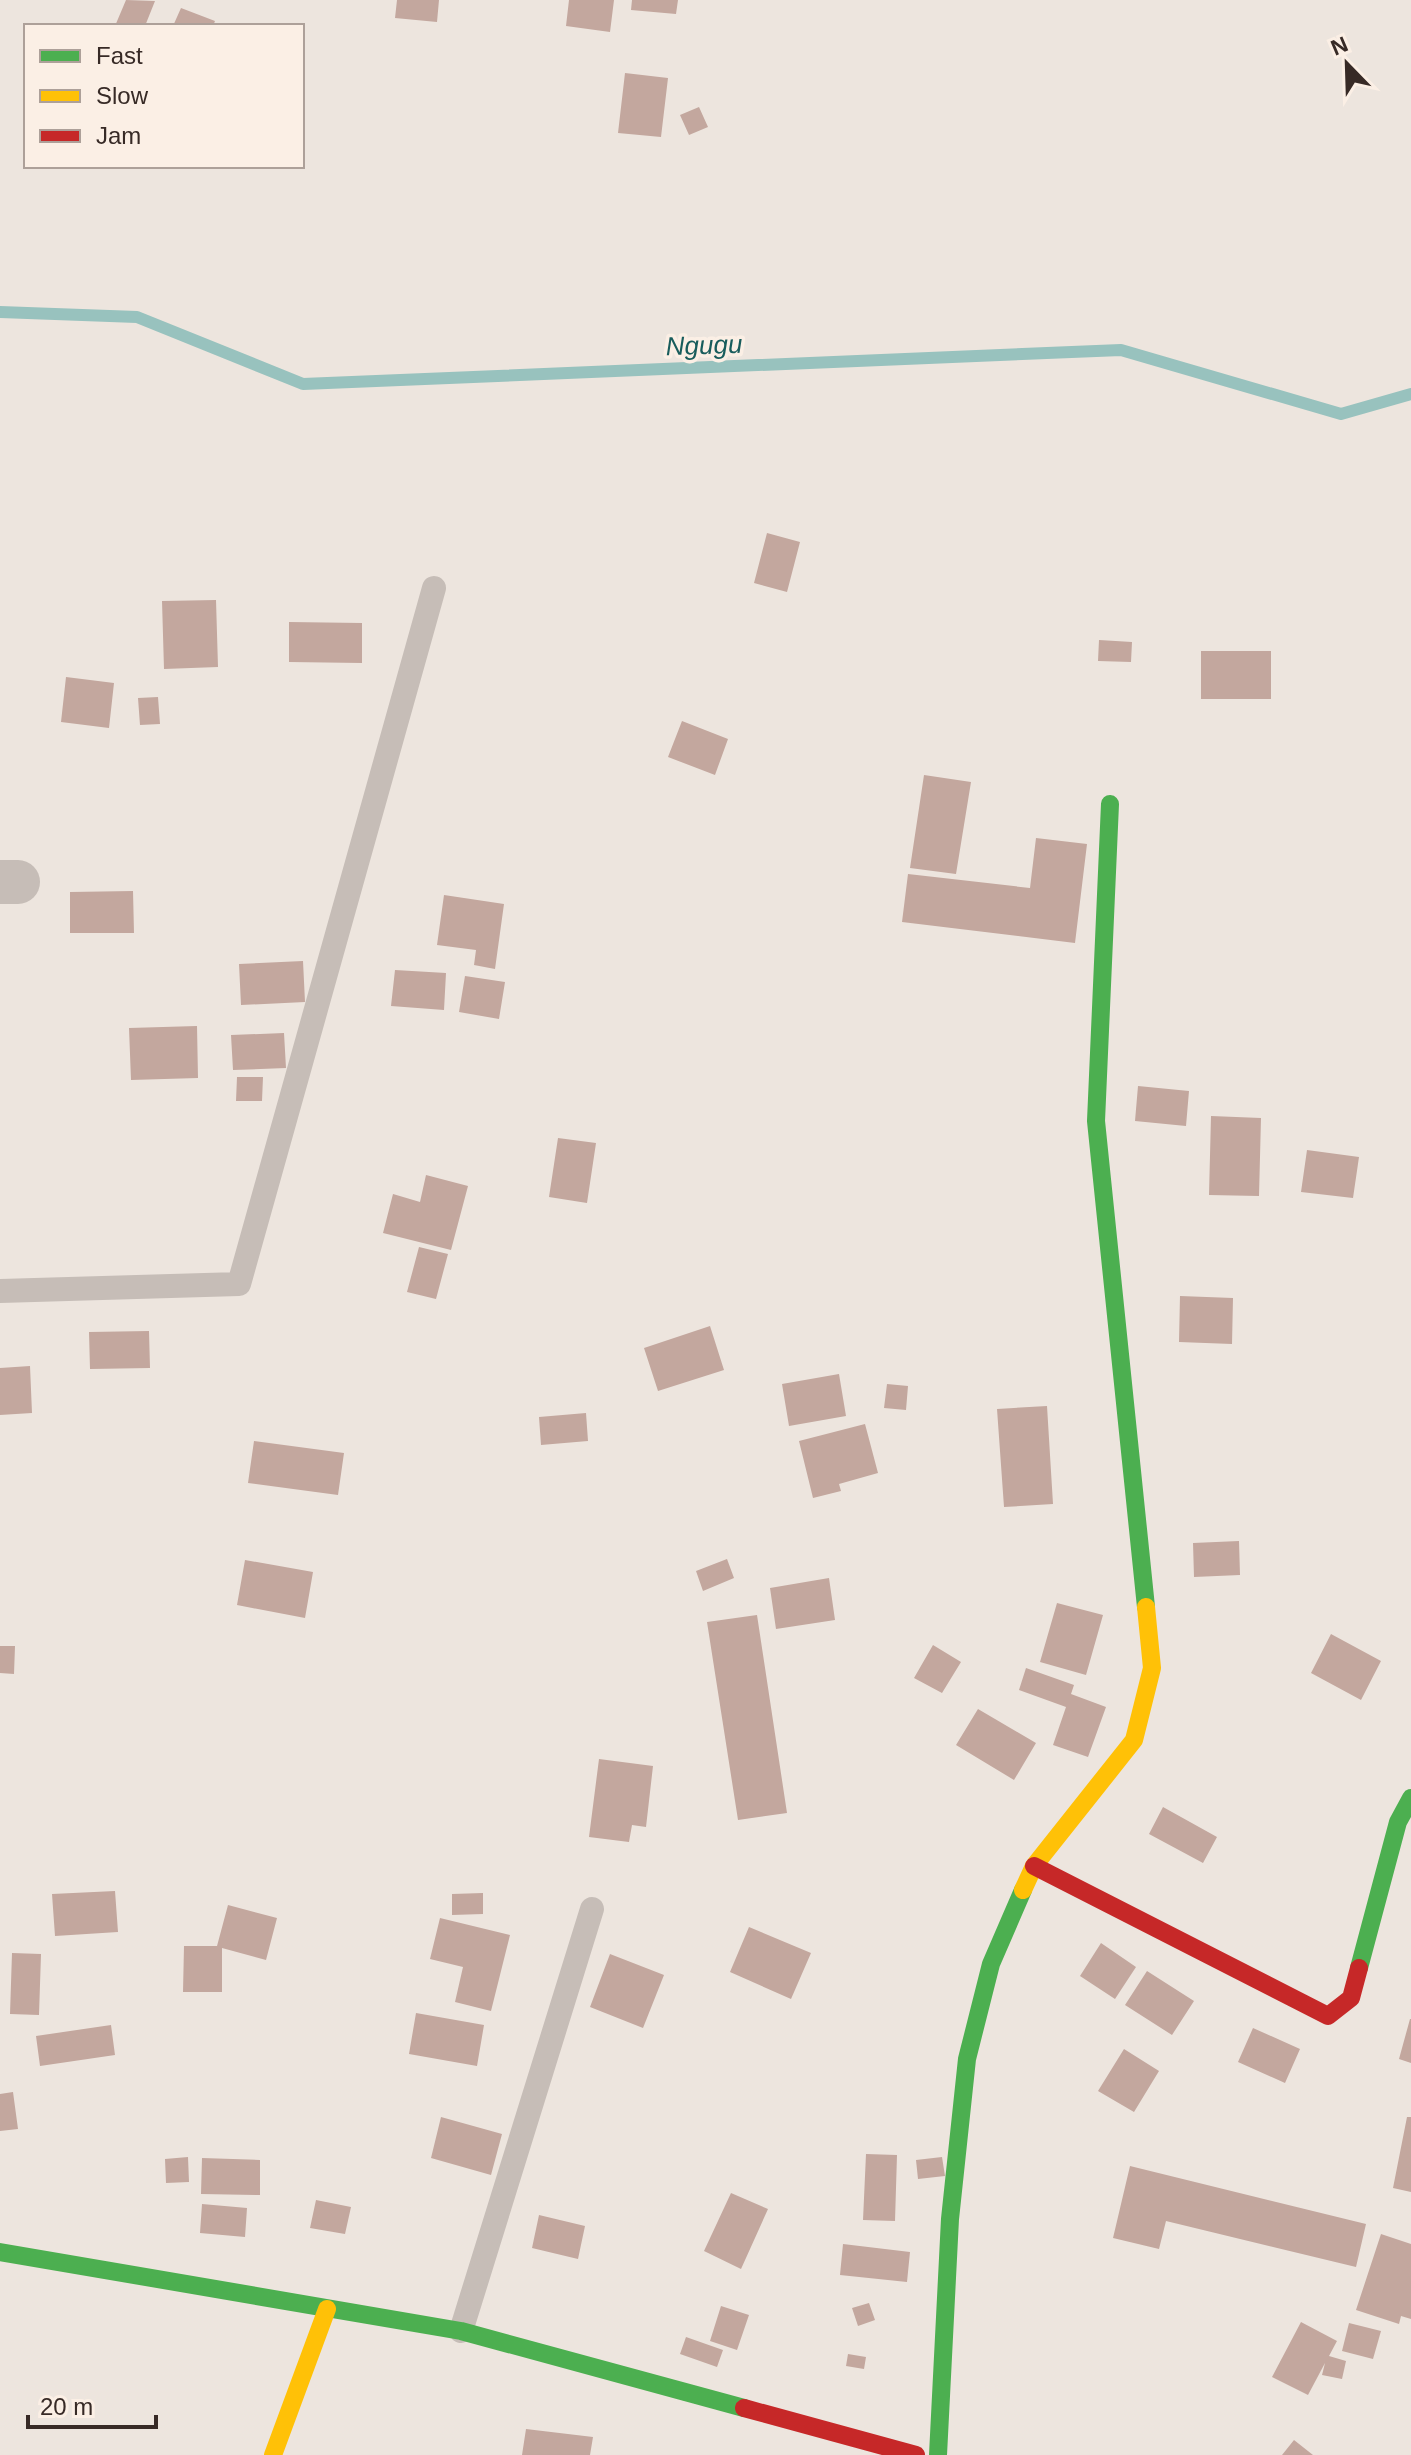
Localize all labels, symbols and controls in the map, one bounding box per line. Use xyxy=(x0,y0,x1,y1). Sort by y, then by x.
legend xyxy=(24,24,304,168)
north arrow xyxy=(1307,24,1387,104)
text: N xyxy=(1327,31,1352,61)
text: Fast xyxy=(96,42,143,69)
text: Slow xyxy=(96,82,149,109)
text: Jam xyxy=(96,122,141,149)
water label: Ngugu xyxy=(665,329,743,361)
scale bar xyxy=(28,2379,156,2429)
text: 20 m xyxy=(40,2393,93,2420)

